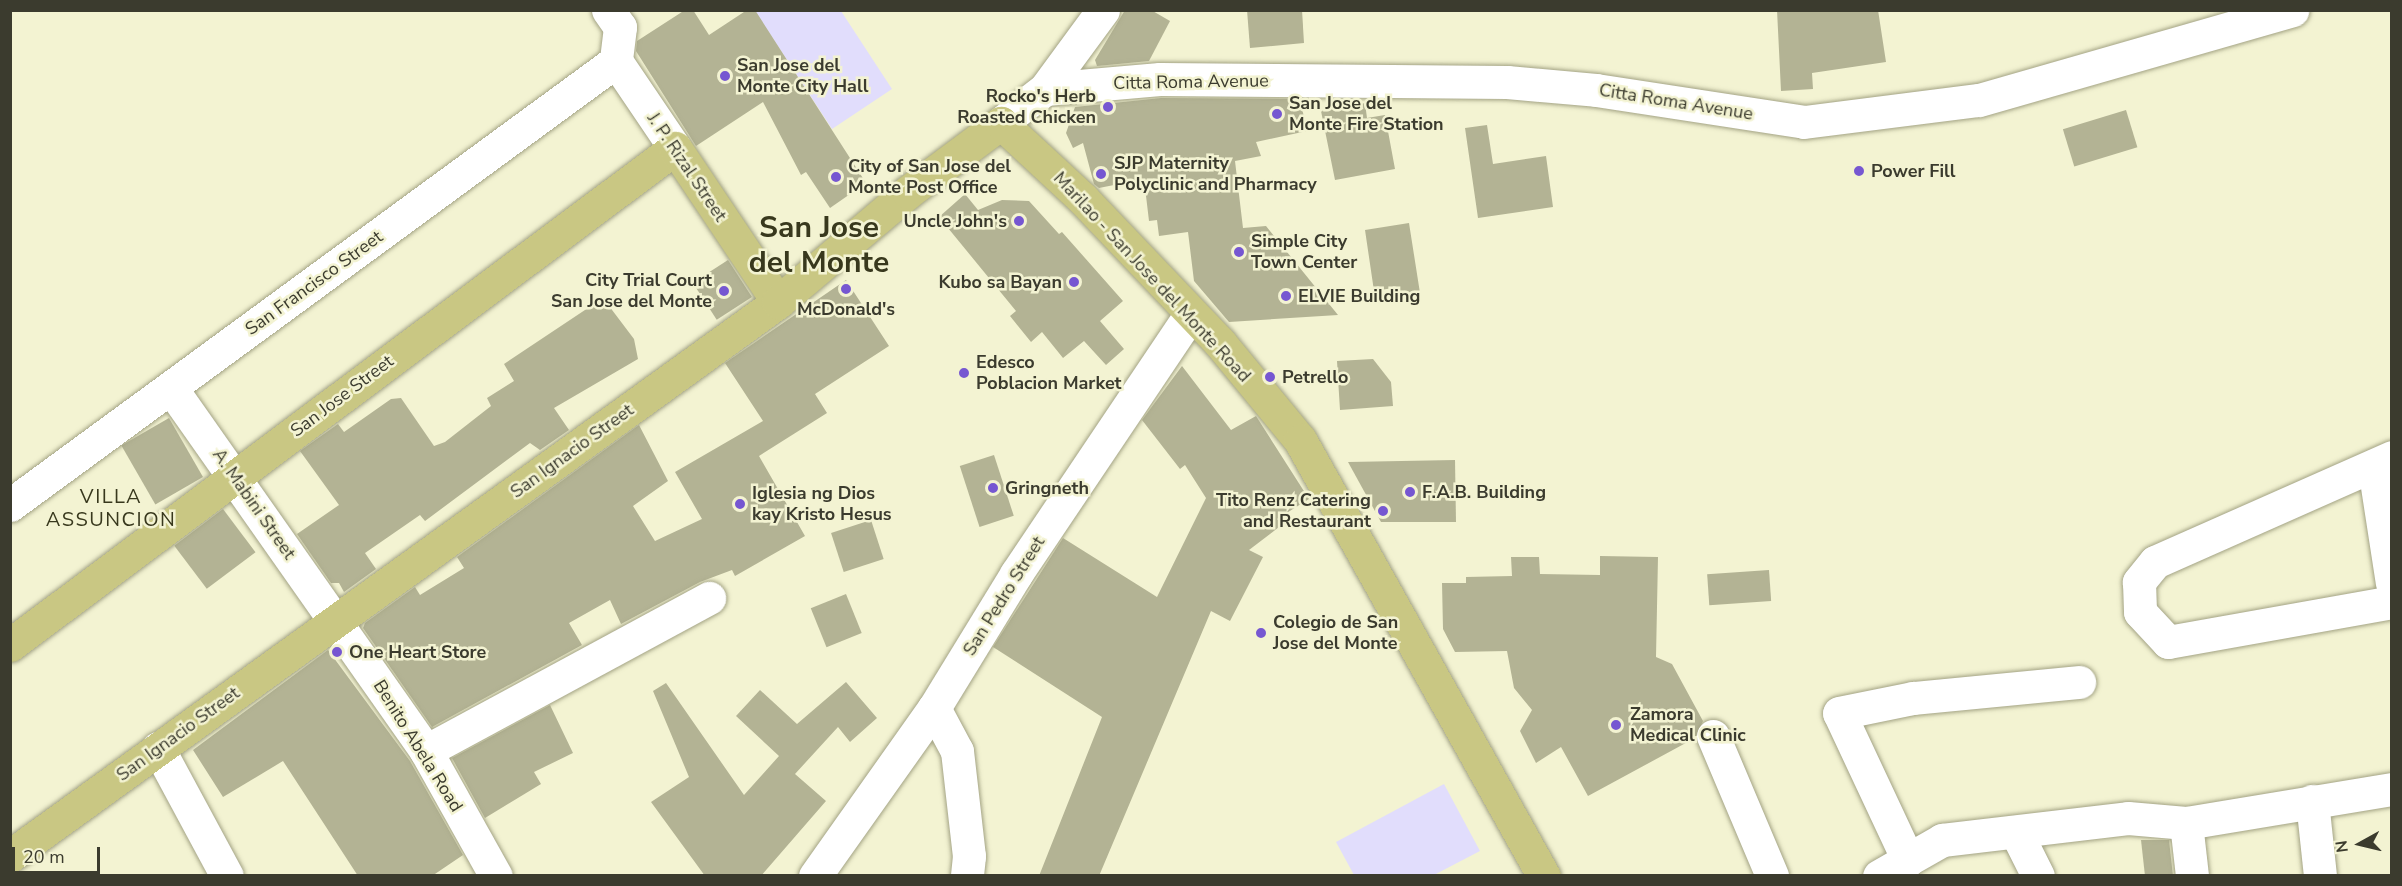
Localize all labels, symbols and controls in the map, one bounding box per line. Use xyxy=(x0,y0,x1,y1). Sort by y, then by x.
place label: San Jose del Monte City Hall xyxy=(737,55,868,98)
marker: San Jose del Monte City Hall xyxy=(718,69,732,83)
street label: Citta Roma Avenue xyxy=(1113,70,1269,94)
street label: Citta Roma Avenue xyxy=(1598,79,1754,125)
place label: Rocko's Herb Roasted Chicken xyxy=(957,86,1096,128)
place label: San Jose del Monte Fire Station xyxy=(1289,93,1444,136)
marker: Rocko's Herb Roasted Chicken xyxy=(1101,100,1115,114)
marker: San Jose del Monte Fire Station xyxy=(1270,107,1284,121)
street label: J. P. Rizal Street xyxy=(643,109,731,225)
place label: SJP Maternity Polyclinic and Pharmacy xyxy=(1114,153,1317,195)
place label: City of San Jose del Monte Post Office xyxy=(848,156,1011,198)
place label: Power Fill xyxy=(1871,160,1956,182)
marker: Power Fill xyxy=(1852,164,1866,178)
marker: SJP Maternity Polyclinic and Pharmacy xyxy=(1092,165,1110,183)
street label: Marilao - San Jose del Monte Road xyxy=(1049,167,1255,387)
marker: City of San Jose del Monte Post Office xyxy=(829,170,843,184)
district label: San Jose del Monte xyxy=(749,210,889,280)
place label: Uncle John's xyxy=(903,210,1007,232)
marker: Uncle John's xyxy=(1012,214,1026,228)
street label: San Francisco Street xyxy=(241,226,387,340)
place label: Simple City Town Center xyxy=(1251,231,1357,274)
marker: Simple City Town Center xyxy=(1232,245,1246,259)
place label: City Trial Court San Jose del Monte xyxy=(551,270,712,312)
place label: Kubo sa Bayan xyxy=(938,271,1062,293)
marker: Kubo sa Bayan xyxy=(1067,275,1081,289)
marker: McDonald's xyxy=(839,282,853,296)
marker: City Trial Court San Jose del Monte xyxy=(717,284,731,298)
place label: ELVIE Building xyxy=(1298,285,1420,307)
marker: ELVIE Building xyxy=(1279,289,1293,303)
place label: McDonald's xyxy=(797,298,895,320)
street label: San Jose Street xyxy=(286,350,398,442)
place label: Edesco Poblacion Market xyxy=(976,352,1122,394)
marker: Edesco Poblacion Market xyxy=(957,366,971,380)
place label: Petrello xyxy=(1282,366,1348,388)
marker: Petrello xyxy=(1263,370,1277,384)
street label: San Ignacio Street xyxy=(506,399,638,503)
street label: A. Mabini Street xyxy=(208,445,300,563)
place label: Gringneth xyxy=(1005,477,1089,499)
marker: Gringneth xyxy=(986,481,1000,495)
place label: F.A.B. Building xyxy=(1422,481,1546,503)
place label: Iglesia ng Dios kay Kristo Hesus xyxy=(752,483,892,526)
district label: VILLA ASSUNCION xyxy=(46,484,176,531)
marker: F.A.B. Building xyxy=(1403,485,1417,499)
place label: Tito Renz Catering and Restaurant xyxy=(1216,490,1371,532)
marker: Iglesia ng Dios kay Kristo Hesus xyxy=(733,497,747,511)
marker: Tito Renz Catering and Restaurant xyxy=(1376,504,1390,518)
street label: San Pedro Street xyxy=(959,532,1049,660)
place label: Colegio de San Jose del Monte xyxy=(1273,612,1398,654)
marker: Colegio de San Jose del Monte xyxy=(1254,626,1268,640)
place label: One Heart Store xyxy=(349,641,486,663)
marker: One Heart Store xyxy=(330,645,344,659)
street label: Benito Abela Road xyxy=(369,676,467,816)
street label: San Ignacio Street xyxy=(112,682,244,786)
place label: Zamora Medical Clinic xyxy=(1630,704,1746,746)
marker: Zamora Medical Clinic xyxy=(1607,716,1625,734)
north arrow xyxy=(2330,814,2390,874)
scale bar xyxy=(15,835,104,873)
text: N xyxy=(2330,839,2354,854)
text: 20 m xyxy=(23,845,65,869)

